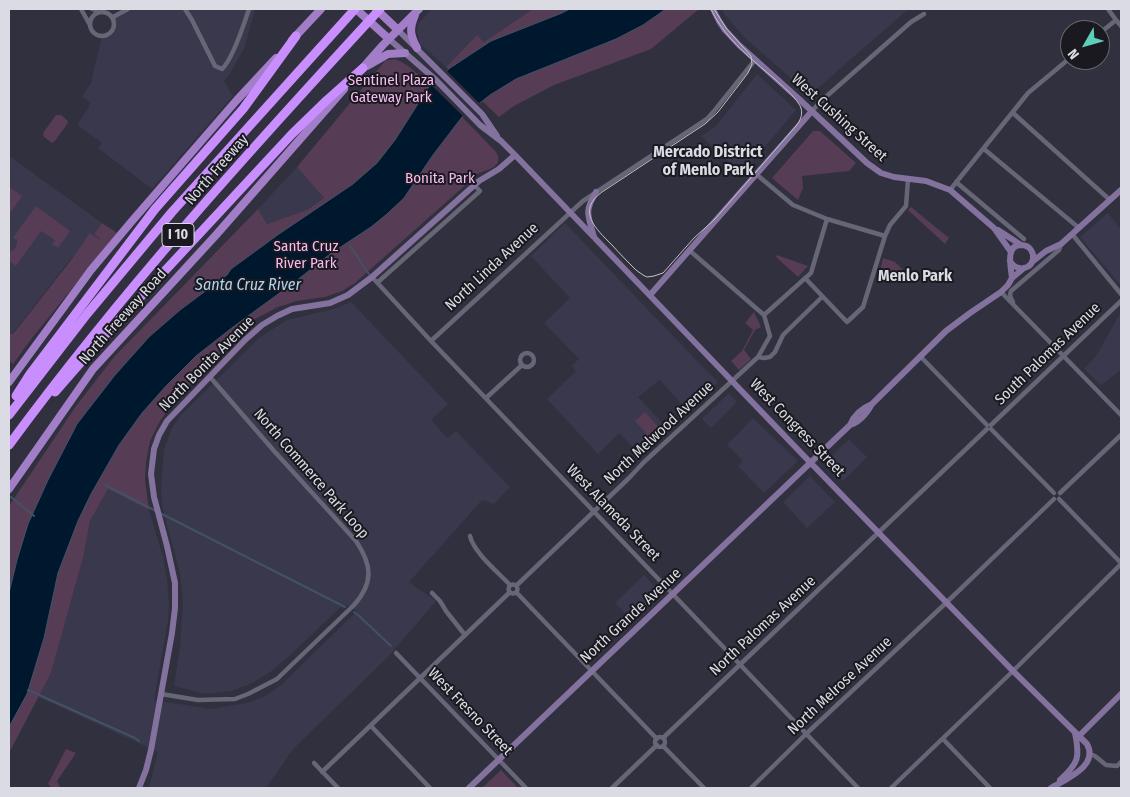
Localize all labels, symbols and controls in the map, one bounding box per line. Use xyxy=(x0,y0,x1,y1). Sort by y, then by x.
north arrow xyxy=(1060,20,1110,70)
text: N xyxy=(1064,45,1083,62)
street label: West Cushing Street xyxy=(788,70,890,166)
park label: Sentinel Plaza Gateway Park xyxy=(348,72,434,107)
street label: North Freeway xyxy=(181,131,253,209)
district label: Mercado District of Menlo Park xyxy=(653,143,763,181)
park label: Bonita Park xyxy=(405,170,475,188)
street label: North Linda Avenue xyxy=(442,219,542,315)
road number: I 10 xyxy=(162,224,194,246)
park label: Santa Cruz River Park xyxy=(274,238,338,273)
street label: North Freeway Road xyxy=(75,266,171,368)
district label: Menlo Park xyxy=(878,267,952,287)
water label: Santa Cruz River xyxy=(195,276,301,296)
street label: South Palomas Avenue xyxy=(992,299,1104,409)
street label: North Bonita Avenue xyxy=(156,313,258,415)
street label: West Congress Street xyxy=(746,375,848,481)
street label: North Melwood Avenue xyxy=(601,378,717,488)
street label: North Commerce Park Loop xyxy=(250,405,372,543)
street label: West Alameda Street xyxy=(562,461,664,565)
street label: North Grande Avenue xyxy=(577,565,685,667)
street label: North Palomas Avenue xyxy=(706,572,820,680)
street label: North Melrose Avenue xyxy=(784,633,896,739)
street label: West Fresno Street xyxy=(424,665,516,759)

